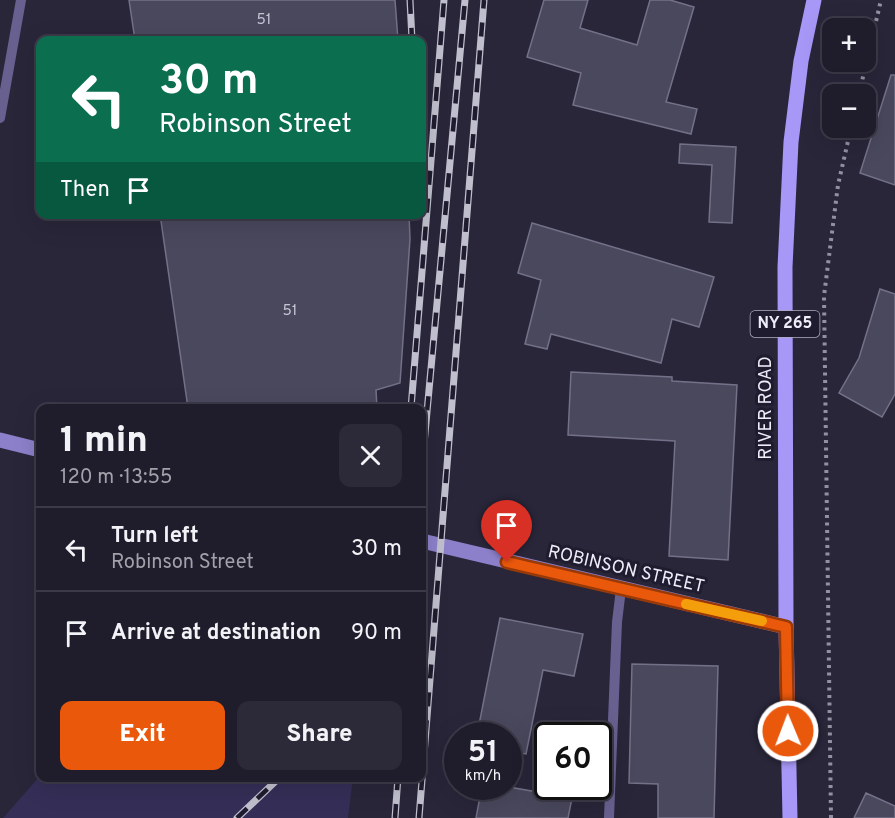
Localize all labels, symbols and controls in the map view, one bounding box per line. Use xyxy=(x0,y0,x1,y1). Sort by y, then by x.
house number: 51 xyxy=(257,11,271,30)
map controls xyxy=(822,18,876,138)
button: + xyxy=(822,18,876,72)
text: 30 m xyxy=(159,56,258,109)
icon: left xyxy=(60,60,138,138)
button: − xyxy=(822,84,876,138)
text: Robinson Street xyxy=(159,108,352,142)
icon: arrive xyxy=(122,174,155,207)
text: Then xyxy=(60,177,110,204)
house number: 51 xyxy=(283,302,297,321)
road number: NY 265 xyxy=(750,311,820,337)
street label: RIVER ROAD xyxy=(755,356,778,460)
text: 1 min xyxy=(60,419,148,465)
button: close xyxy=(339,424,402,487)
text: 120 m · 13:55 xyxy=(60,465,172,491)
pin xyxy=(481,500,532,562)
icon: arrive xyxy=(490,509,523,542)
text: Turn left xyxy=(111,523,199,550)
icon: left xyxy=(60,533,93,566)
text: 30 m xyxy=(351,536,402,563)
street label: ROBINSON STREET xyxy=(545,541,707,599)
text: Robinson Street xyxy=(111,550,254,576)
icon: arrive xyxy=(60,617,93,650)
text: Arrive at destination xyxy=(111,620,321,647)
text: 90 m xyxy=(351,620,402,647)
position arrow xyxy=(756,699,820,763)
button: Exit xyxy=(60,701,225,770)
button: Share xyxy=(237,701,402,770)
speed limit sign: 60 xyxy=(534,722,612,800)
text: 51 xyxy=(468,735,498,772)
text: km/h xyxy=(465,767,501,786)

